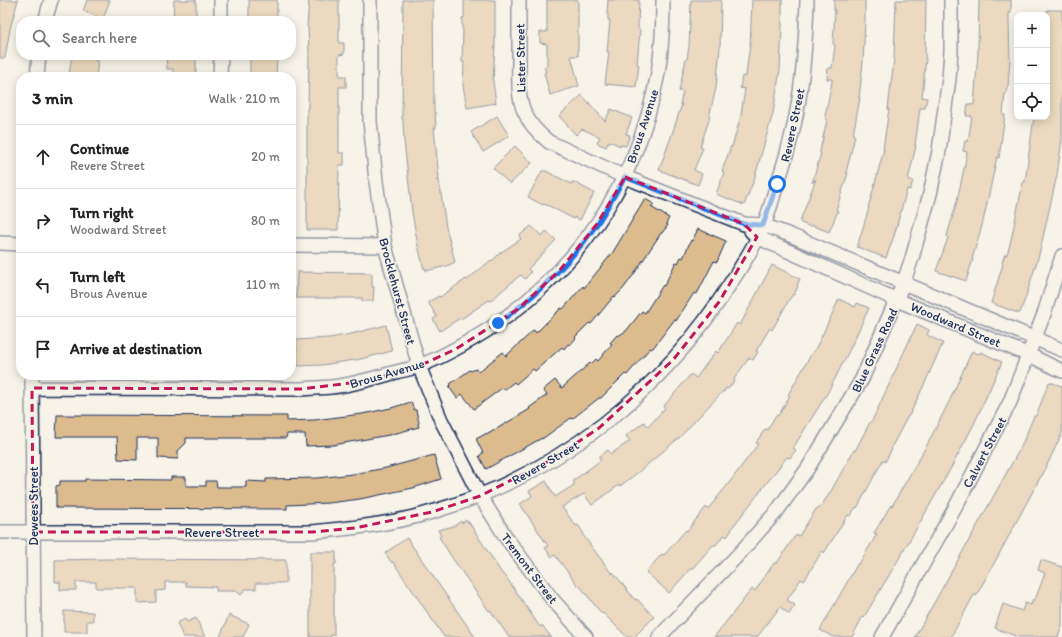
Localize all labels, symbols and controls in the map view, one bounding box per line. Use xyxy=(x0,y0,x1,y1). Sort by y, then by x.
map controls xyxy=(1014,12,1050,120)
button: + xyxy=(1014,12,1050,48)
search box xyxy=(16,16,296,60)
street label: Lister Street xyxy=(512,23,529,93)
icon: search xyxy=(30,27,52,49)
text: Search here xyxy=(62,29,137,47)
button: − xyxy=(1014,48,1050,84)
button: locate xyxy=(1014,84,1050,120)
street label: Brous Avenue xyxy=(623,87,662,165)
street label: Revere Street xyxy=(777,87,808,163)
text: 3 min xyxy=(32,88,73,108)
text: Walk · 210 m xyxy=(209,91,280,106)
text: Continue xyxy=(70,140,129,158)
icon: ahead xyxy=(32,146,54,168)
text: 20 m xyxy=(251,149,280,164)
text: Revere Street xyxy=(70,158,145,173)
route start xyxy=(768,175,786,193)
text: Turn right xyxy=(70,204,134,222)
icon: right xyxy=(32,210,54,232)
text: 80 m xyxy=(251,213,280,228)
text: Woodward Street xyxy=(70,222,167,237)
street label: Brocklehurst Street xyxy=(376,236,419,346)
text: Turn left xyxy=(70,268,125,286)
icon: left xyxy=(32,274,54,296)
text: 110 m xyxy=(246,277,280,292)
text: Brous Avenue xyxy=(70,286,147,301)
street label: Woodward Street xyxy=(908,299,1003,350)
street label: Blue Grass Road xyxy=(848,306,901,395)
route end xyxy=(489,314,507,332)
icon: arrive xyxy=(32,338,54,360)
text: Arrive at destination xyxy=(70,340,202,358)
street label: Brous Avenue xyxy=(348,356,426,391)
street label: Calvert Street xyxy=(959,414,1010,490)
street label: Revere Street xyxy=(509,437,582,488)
street label: Dewees Street xyxy=(26,466,41,546)
street label: Revere Street xyxy=(185,525,260,540)
street label: Tremont Street xyxy=(498,530,561,607)

